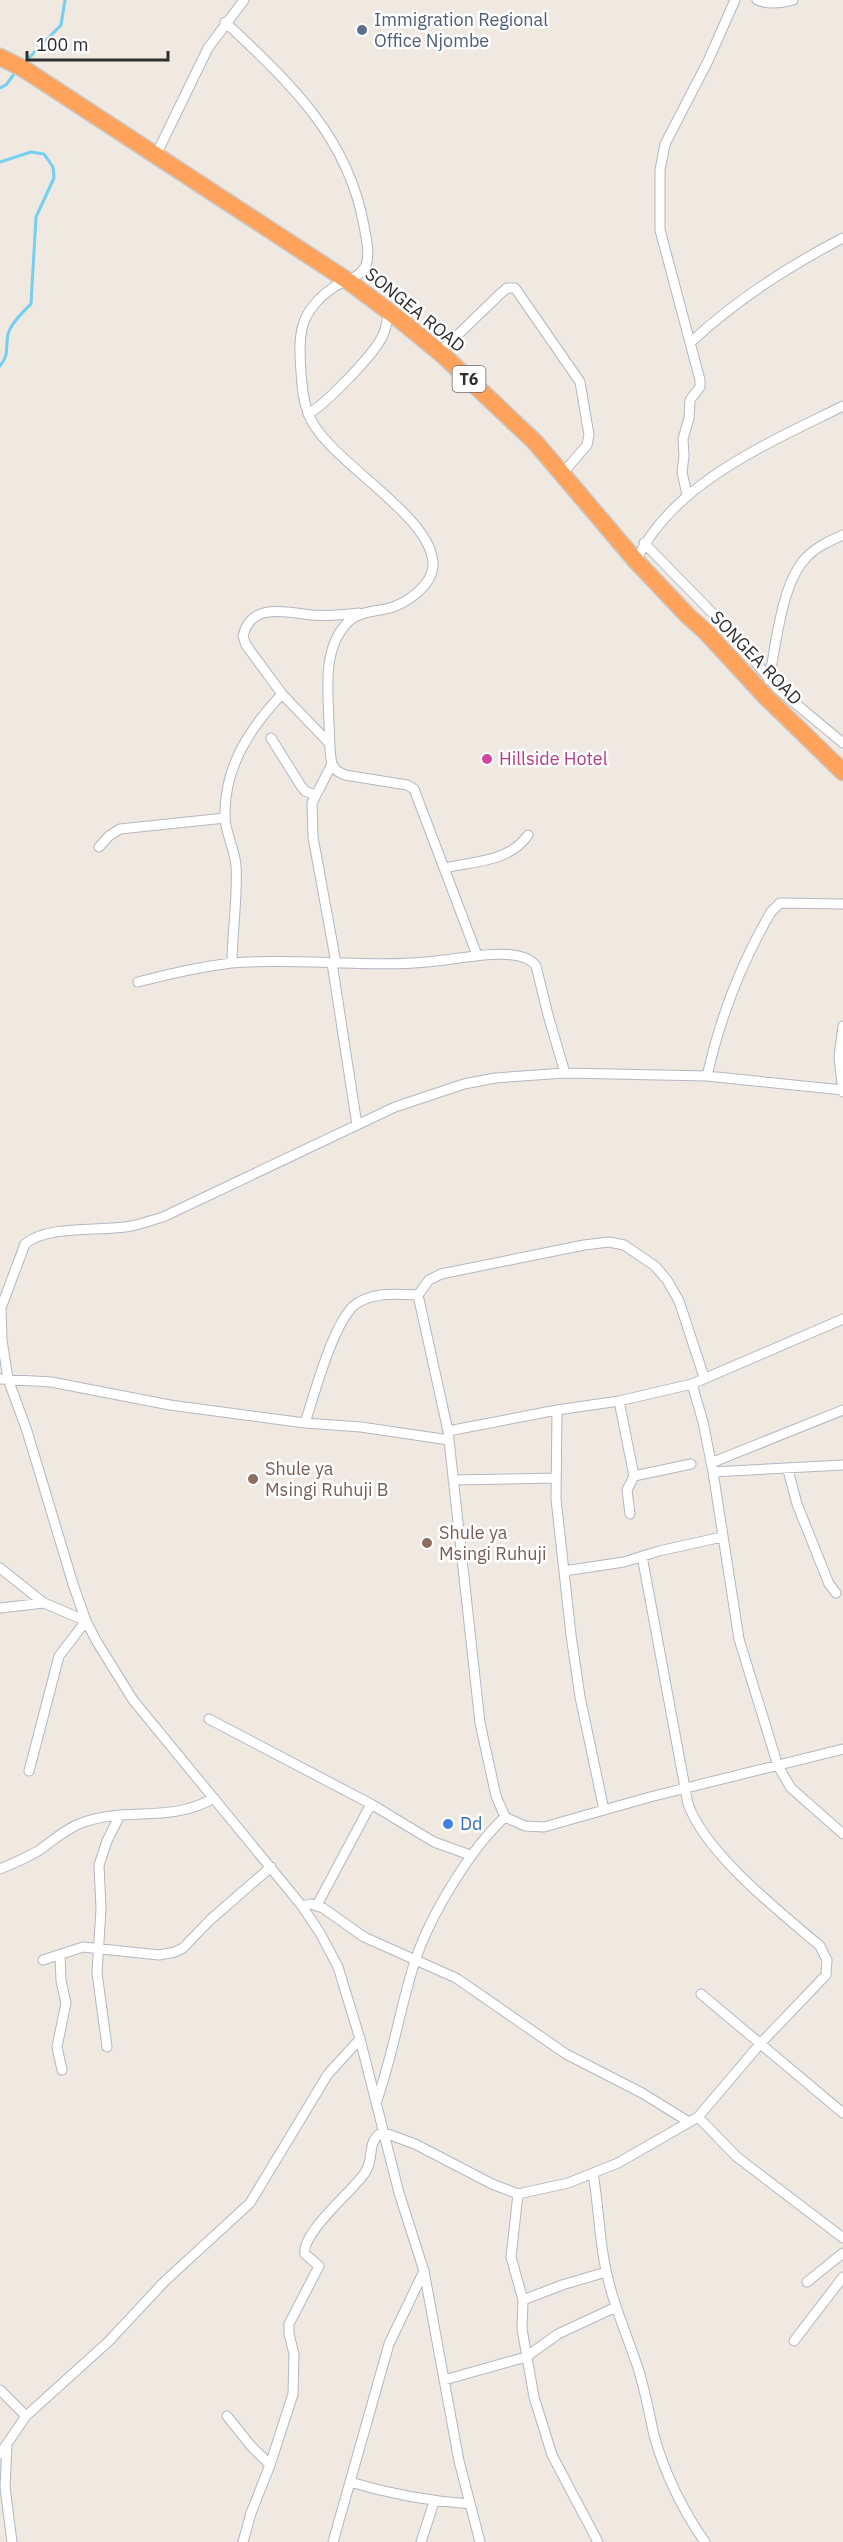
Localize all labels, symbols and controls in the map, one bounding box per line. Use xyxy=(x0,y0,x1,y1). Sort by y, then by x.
place label: Immigration Regional Office Njombe xyxy=(374,8,548,52)
marker: Immigration Regional Office Njombe xyxy=(355,23,369,37)
scale bar xyxy=(27,24,168,62)
text: 100 m xyxy=(36,33,88,56)
street label: SONGEA ROAD xyxy=(361,262,470,357)
road number: T6 xyxy=(452,366,486,392)
street label: SONGEA ROAD xyxy=(706,606,807,710)
place label: Hillside Hotel xyxy=(499,747,608,770)
marker: Hillside Hotel xyxy=(480,752,494,766)
place label: Shule ya Msingi Ruhuji B xyxy=(265,1457,389,1501)
marker: Shule ya Msingi Ruhuji B xyxy=(246,1472,260,1486)
place label: Shule ya Msingi Ruhuji xyxy=(439,1521,547,1565)
marker: Shule ya Msingi Ruhuji xyxy=(420,1536,434,1550)
place label: Dd xyxy=(460,1812,483,1835)
marker: Dd xyxy=(441,1817,455,1831)

